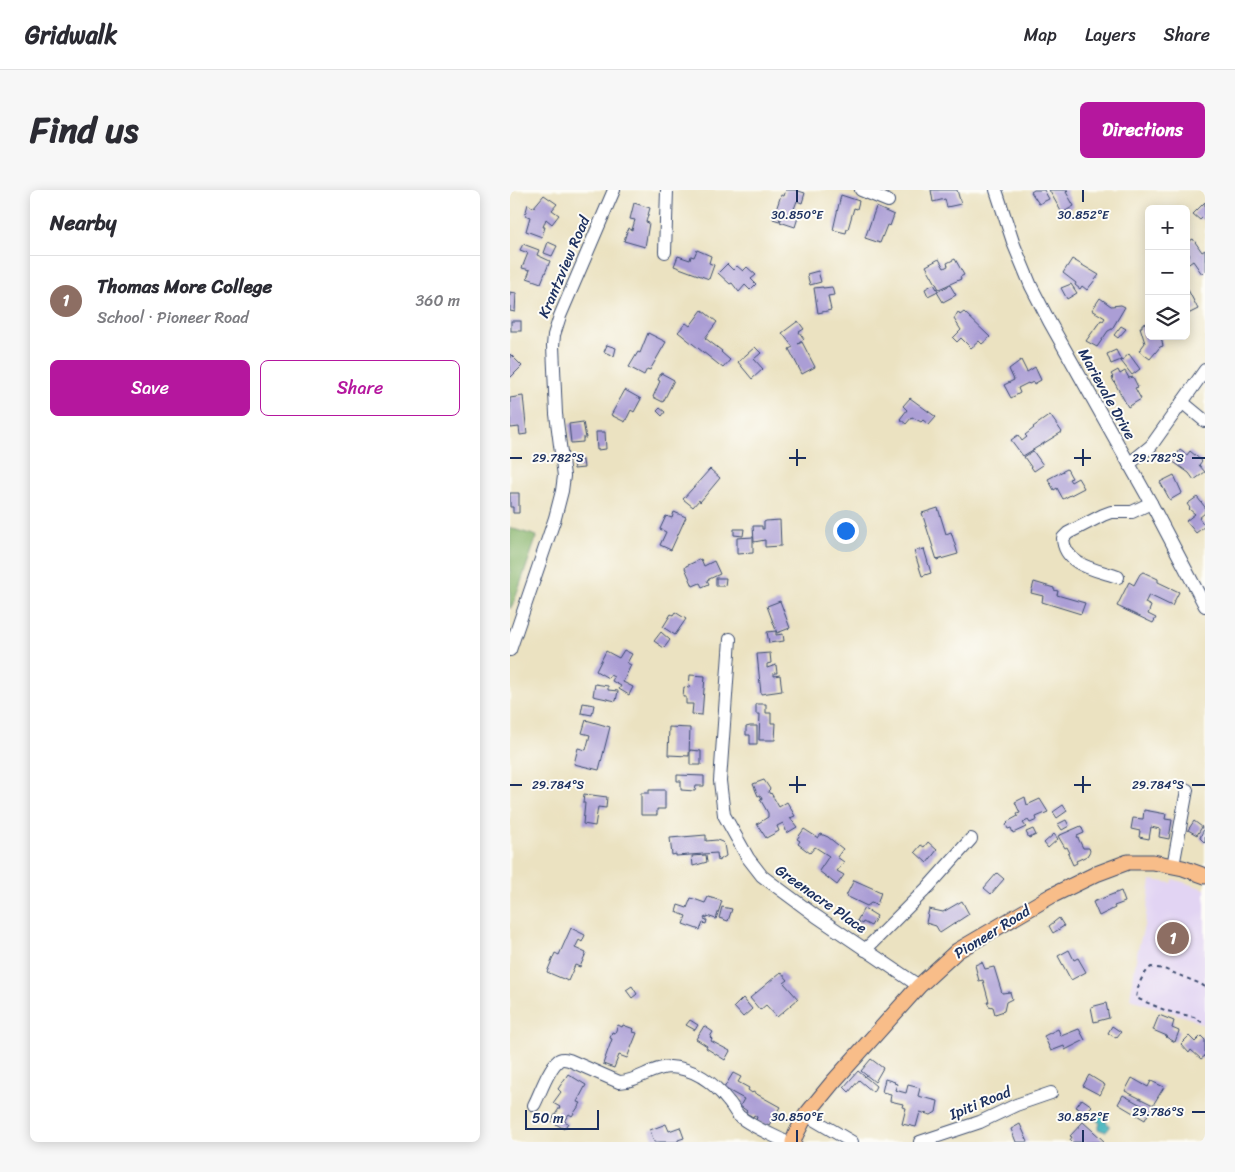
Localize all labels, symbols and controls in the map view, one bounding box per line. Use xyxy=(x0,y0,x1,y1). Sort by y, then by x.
text: Gridwalk xyxy=(25,14,117,56)
text: Map xyxy=(1024,19,1057,51)
text: Layers xyxy=(1085,19,1136,51)
text: Share xyxy=(1164,19,1210,51)
text: Find us xyxy=(30,99,138,161)
button: Directions xyxy=(1080,102,1205,158)
text: Nearby xyxy=(50,204,116,242)
text: 30.850°E xyxy=(771,204,824,226)
text: 30.852°E xyxy=(1057,204,1110,226)
map controls xyxy=(1145,205,1190,340)
button: + xyxy=(1145,205,1190,250)
street label: Krantzview Road xyxy=(531,211,598,322)
button: − xyxy=(1145,250,1190,295)
text: Thomas More College xyxy=(97,270,272,303)
text: 1 xyxy=(63,286,69,315)
text: 360 m xyxy=(416,286,460,315)
button: layers xyxy=(1145,295,1190,340)
text: School · Pioneer Road xyxy=(97,303,249,332)
street label: Marievale Drive xyxy=(1071,343,1143,445)
button: Save xyxy=(50,360,250,416)
button: Share xyxy=(260,360,460,416)
text: 29.782°S xyxy=(532,447,584,469)
text: 29.782°S xyxy=(1132,447,1184,469)
your location xyxy=(833,518,859,544)
text: 29.784°S xyxy=(532,774,585,796)
text: 29.784°S xyxy=(1132,774,1185,796)
street label: Greenacre Place xyxy=(770,858,872,940)
street label: Pioneer Road xyxy=(949,898,1036,966)
pin: 1 xyxy=(1157,919,1189,957)
street label: Ipiti Road xyxy=(944,1078,1016,1128)
text: 29.786°S xyxy=(1132,1101,1184,1123)
text: 50 m xyxy=(532,1106,564,1131)
text: 30.850°E xyxy=(771,1106,824,1128)
text: 30.852°E xyxy=(1057,1106,1110,1128)
scale bar xyxy=(525,1107,599,1130)

